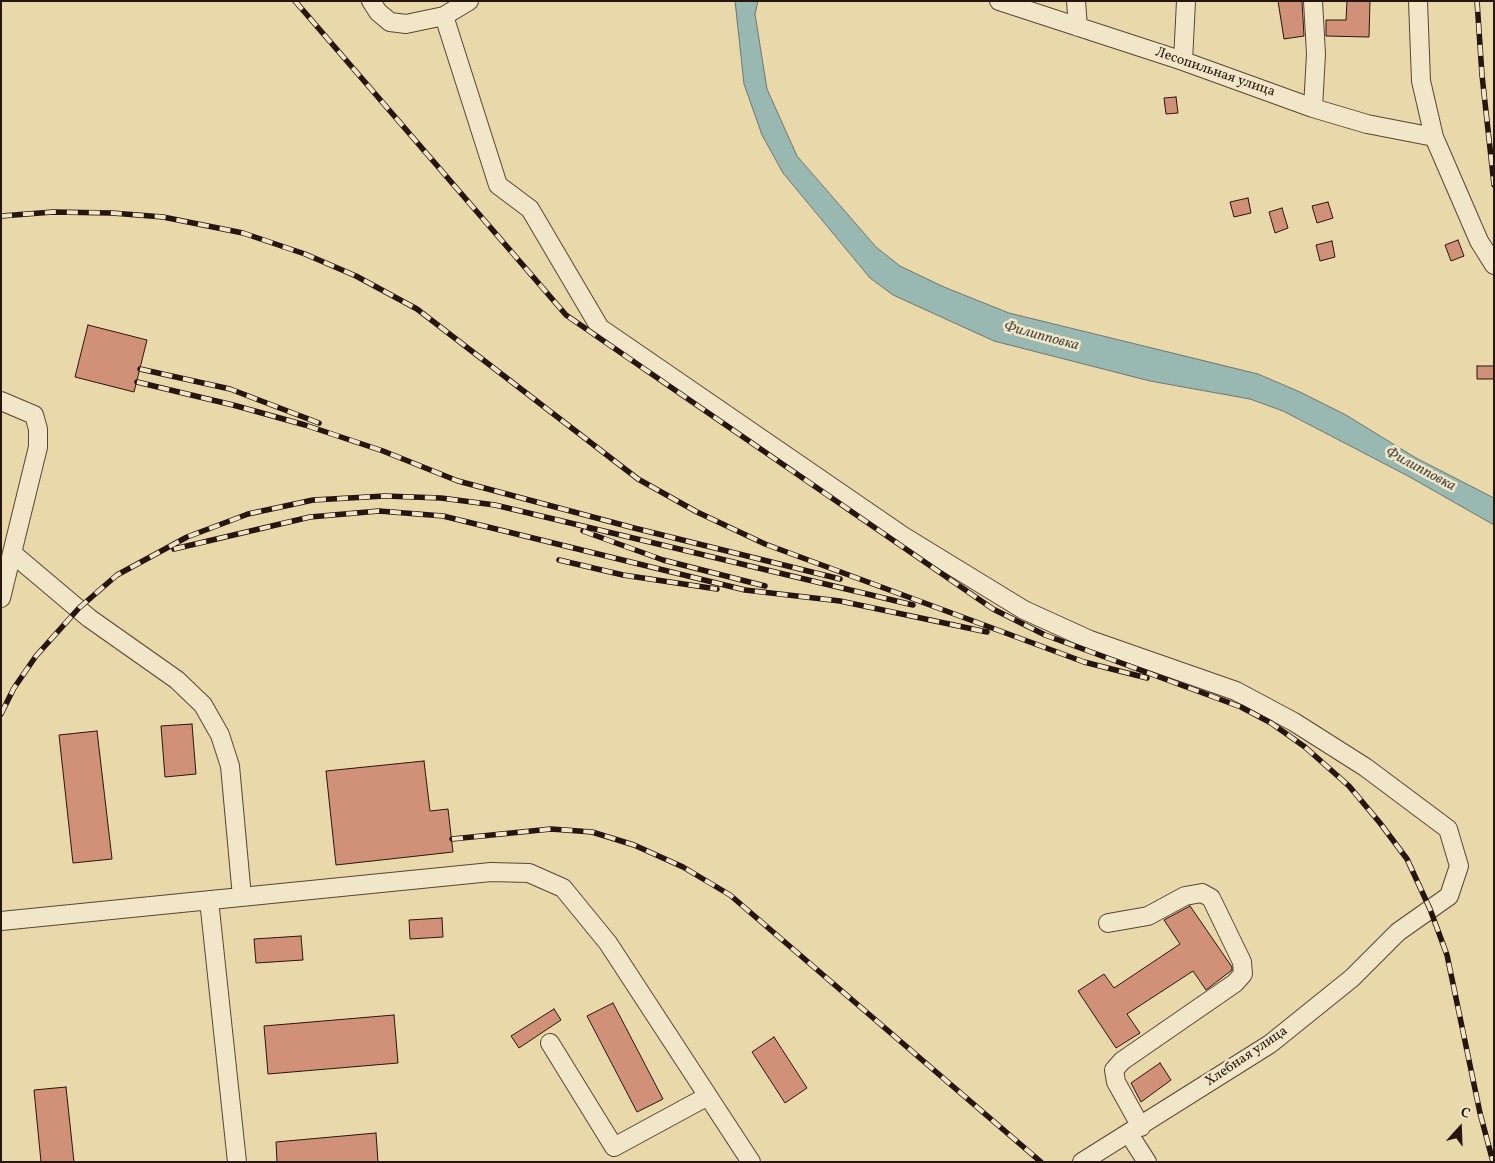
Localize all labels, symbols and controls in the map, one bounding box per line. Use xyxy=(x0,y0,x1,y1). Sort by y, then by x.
street label: Лесопильная улица xyxy=(1153,45,1277,101)
water label: Филипповка xyxy=(1001,318,1081,356)
water label: Филипповка xyxy=(1382,444,1458,496)
street label: Хлебная улица xyxy=(1203,1023,1291,1091)
north arrow xyxy=(1435,1103,1485,1153)
text: С xyxy=(1458,1103,1473,1124)

